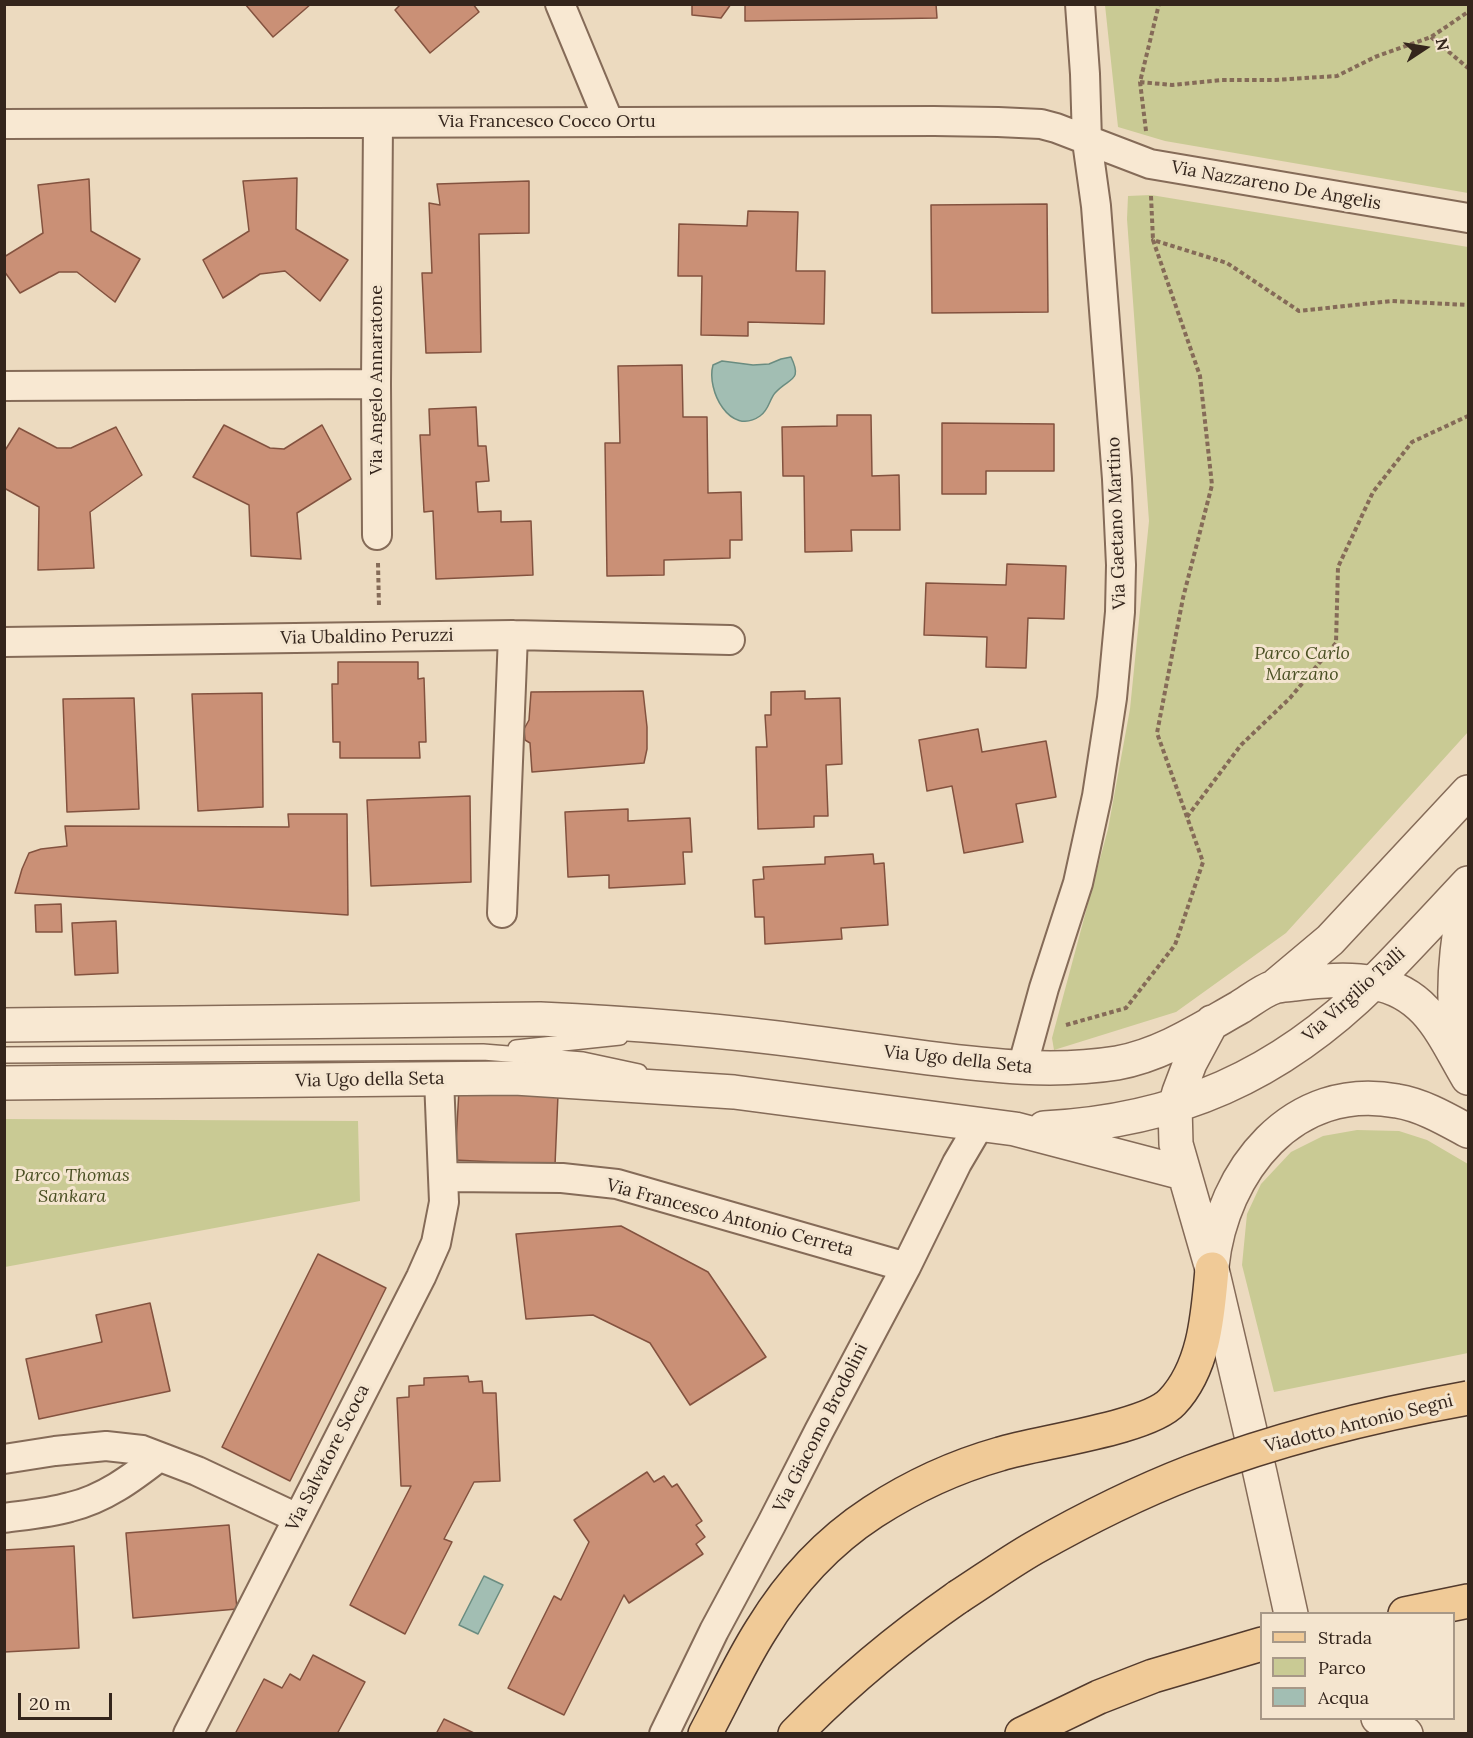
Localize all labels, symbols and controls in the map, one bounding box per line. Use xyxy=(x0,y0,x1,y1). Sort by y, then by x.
north arrow xyxy=(1395,18,1455,78)
text: N xyxy=(1432,36,1454,52)
street label: Via Francesco Cocco Ortu xyxy=(438,111,656,133)
street label: Via Nazzareno De Angelis xyxy=(1169,157,1383,215)
street label: Via Angelo Annaratone xyxy=(366,285,388,475)
street label: Via Gaetano Martino xyxy=(1103,436,1131,610)
street label: Via Ubaldino Peruzzi xyxy=(280,625,454,649)
park label: Parco Carlo Marzano xyxy=(1254,643,1350,686)
street label: Via Virgilio Talli xyxy=(1298,943,1410,1047)
street label: Via Ugo della Seta xyxy=(883,1041,1033,1079)
street label: Via Ugo della Seta xyxy=(295,1068,445,1092)
park label: Parco Thomas Sankara xyxy=(14,1165,130,1208)
street label: Via Francesco Antonio Cerreta xyxy=(604,1175,856,1261)
street label: Via Giacomo Brodolini xyxy=(769,1340,873,1516)
street label: Via Salvatore Scoca xyxy=(282,1381,374,1535)
street label: Viadotto Antonio Segni xyxy=(1263,1390,1455,1458)
legend xyxy=(1260,1612,1455,1720)
text: Strada xyxy=(1318,1626,1372,1649)
text: Parco xyxy=(1318,1656,1366,1679)
scale bar xyxy=(21,1681,116,1719)
text: Acqua xyxy=(1318,1686,1369,1709)
text: 20 m xyxy=(29,1692,71,1715)

